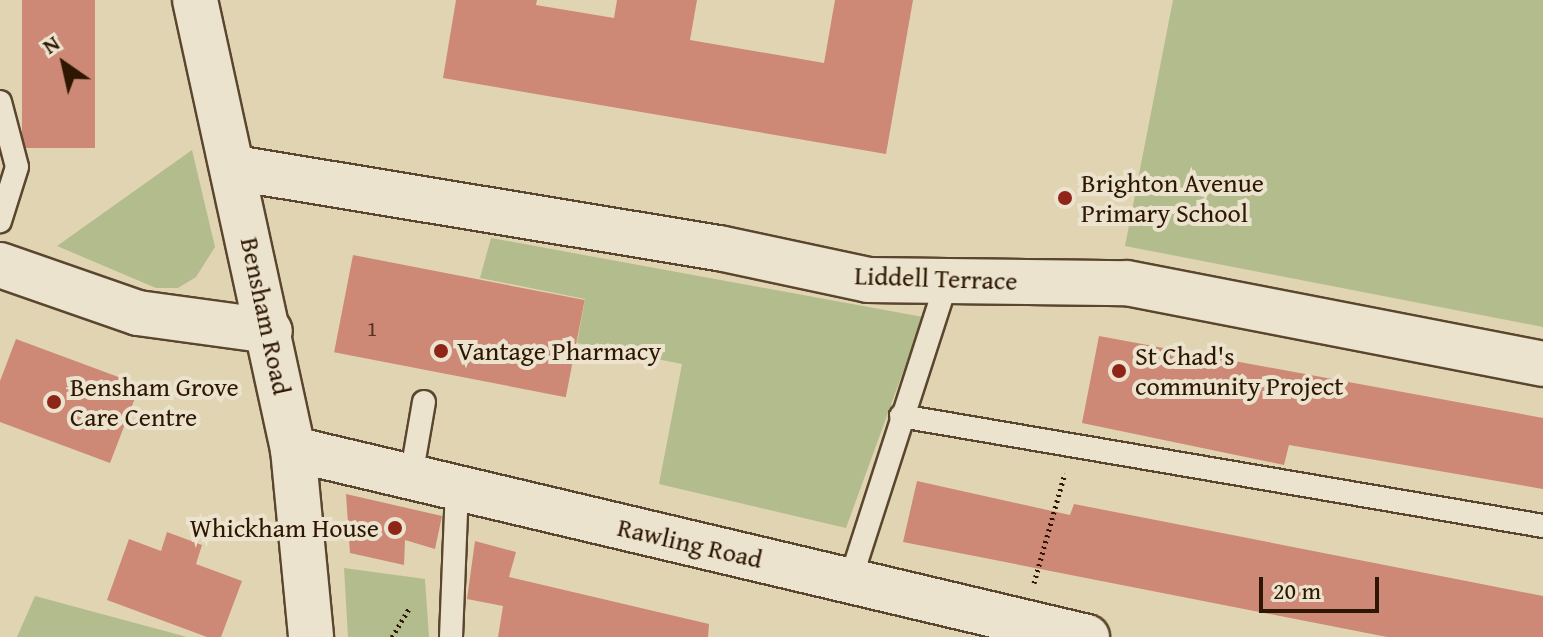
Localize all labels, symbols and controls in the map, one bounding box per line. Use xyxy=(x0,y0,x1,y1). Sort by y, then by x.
north arrow xyxy=(24,24,104,104)
text: N xyxy=(36,27,66,61)
place label: Brighton Avenue Primary School xyxy=(1081,167,1264,228)
marker: Brighton Avenue Primary School xyxy=(1056,189,1074,207)
street label: Bensham Road xyxy=(234,234,298,398)
street label: Liddell Terrace xyxy=(854,260,1018,296)
house number: 1 xyxy=(367,316,377,342)
place label: Vantage Pharmacy xyxy=(457,335,661,367)
place label: St Chad's community Project xyxy=(1135,340,1344,402)
marker: Vantage Pharmacy xyxy=(432,342,450,360)
marker: St Chad's community Project xyxy=(1110,362,1128,380)
place label: Bensham Grove Care Centre xyxy=(70,371,239,432)
marker: Bensham Grove Care Centre xyxy=(45,393,63,411)
street label: Rawling Road xyxy=(615,511,765,575)
place label: Whickham House xyxy=(190,512,379,544)
marker: Whickham House xyxy=(386,519,404,537)
scale bar xyxy=(1263,561,1383,611)
text: 20 m xyxy=(1273,573,1321,608)

